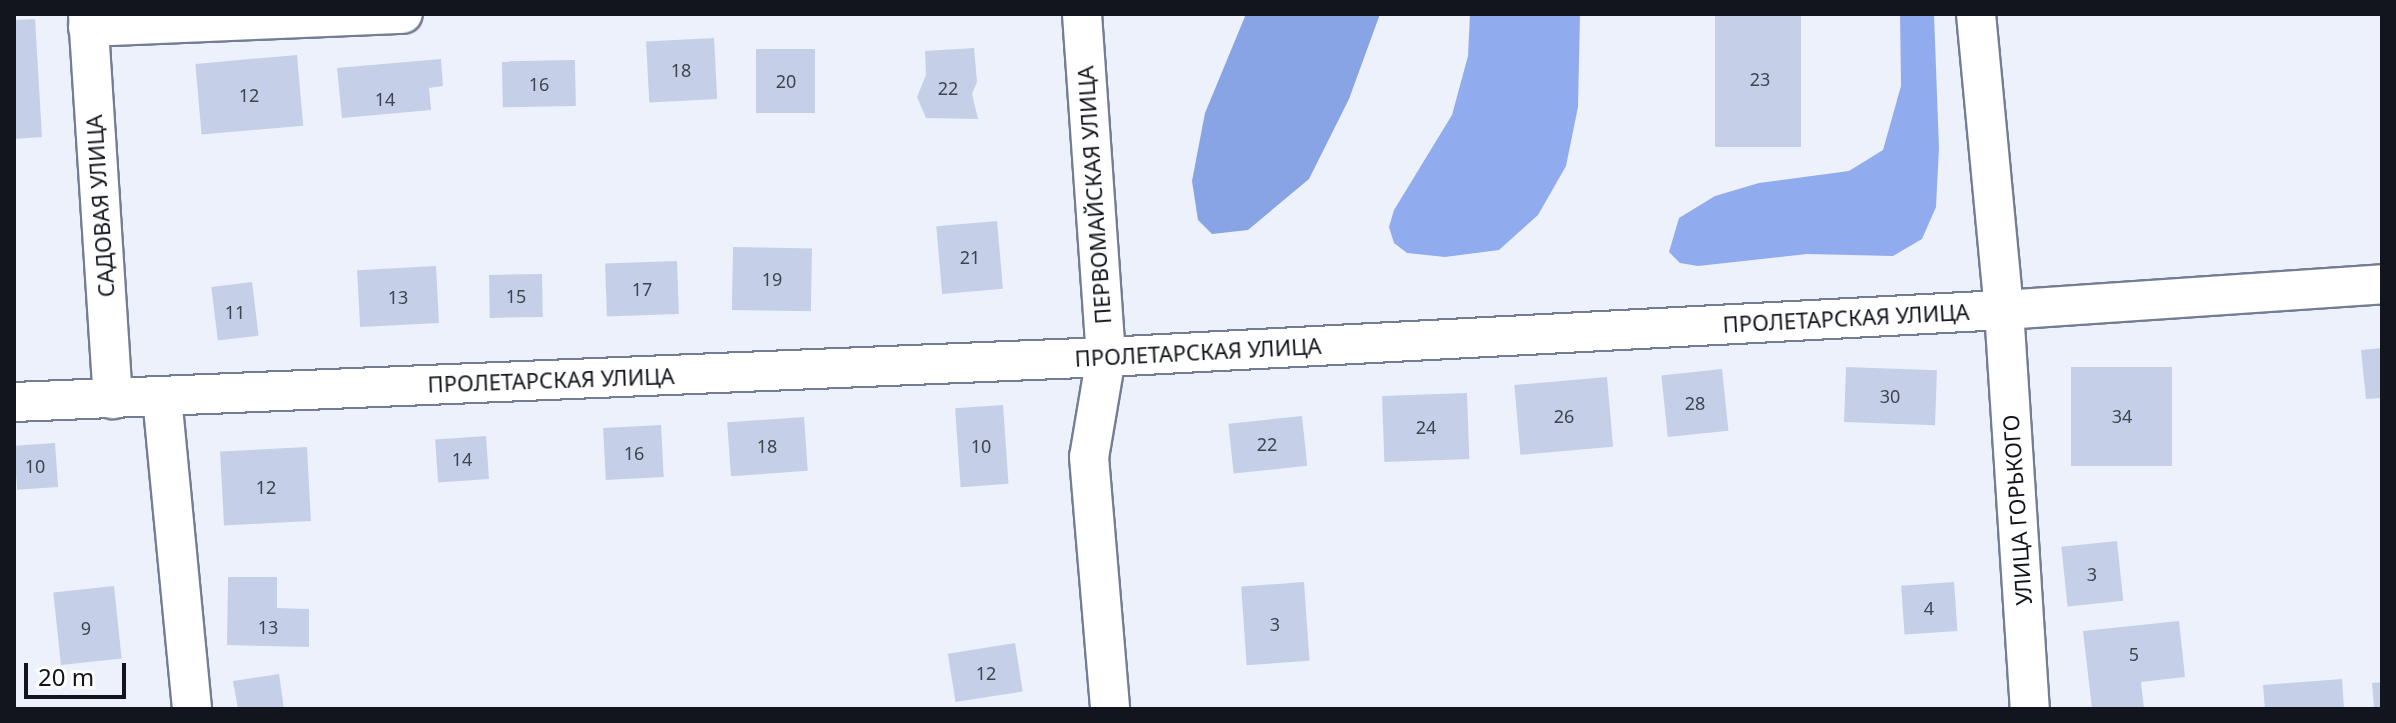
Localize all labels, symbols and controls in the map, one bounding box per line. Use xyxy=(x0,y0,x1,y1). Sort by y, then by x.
house number: 18 xyxy=(671,59,691,81)
street label: ПЕРВОМАЙСКАЯ УЛИЦА xyxy=(1072,65,1116,325)
house number: 23 xyxy=(1750,68,1770,90)
house number: 20 xyxy=(776,70,796,92)
house number: 16 xyxy=(529,73,549,95)
house number: 22 xyxy=(938,77,958,99)
house number: 12 xyxy=(239,84,259,106)
house number: 14 xyxy=(375,88,395,110)
street label: САДОВАЯ УЛИЦА xyxy=(80,114,120,298)
house number: 21 xyxy=(960,246,980,268)
house number: 19 xyxy=(762,268,782,290)
house number: 17 xyxy=(632,278,652,300)
house number: 15 xyxy=(506,285,526,307)
house number: 13 xyxy=(388,286,408,308)
street label: ПРОЛЕТАРСКАЯ УЛИЦА xyxy=(1722,298,1970,338)
house number: 11 xyxy=(225,301,245,323)
street label: ПРОЛЕТАРСКАЯ УЛИЦА xyxy=(1074,332,1322,372)
street label: ПРОЛЕТАРСКАЯ УЛИЦА xyxy=(427,362,675,398)
house number: 30 xyxy=(1880,385,1900,407)
house number: 28 xyxy=(1685,392,1705,414)
house number: 26 xyxy=(1554,405,1574,427)
house number: 34 xyxy=(2112,405,2132,427)
street label: УЛИЦА ГОРЬКОГО xyxy=(1997,414,2037,606)
house number: 24 xyxy=(1416,416,1436,438)
house number: 22 xyxy=(1257,433,1277,455)
house number: 18 xyxy=(757,435,777,457)
house number: 10 xyxy=(971,435,991,457)
house number: 16 xyxy=(624,442,644,464)
house number: 14 xyxy=(452,448,472,470)
house number: 10 xyxy=(25,455,45,477)
house number: 12 xyxy=(256,476,276,498)
house number: 3 xyxy=(2087,563,2097,585)
house number: 4 xyxy=(1924,597,1934,619)
house number: 3 xyxy=(1270,613,1280,635)
house number: 13 xyxy=(258,616,278,638)
house number: 9 xyxy=(81,617,91,639)
house number: 5 xyxy=(2129,643,2139,665)
scale bar xyxy=(28,647,130,697)
text: 20 m xyxy=(38,660,94,693)
house number: 12 xyxy=(976,662,996,684)

